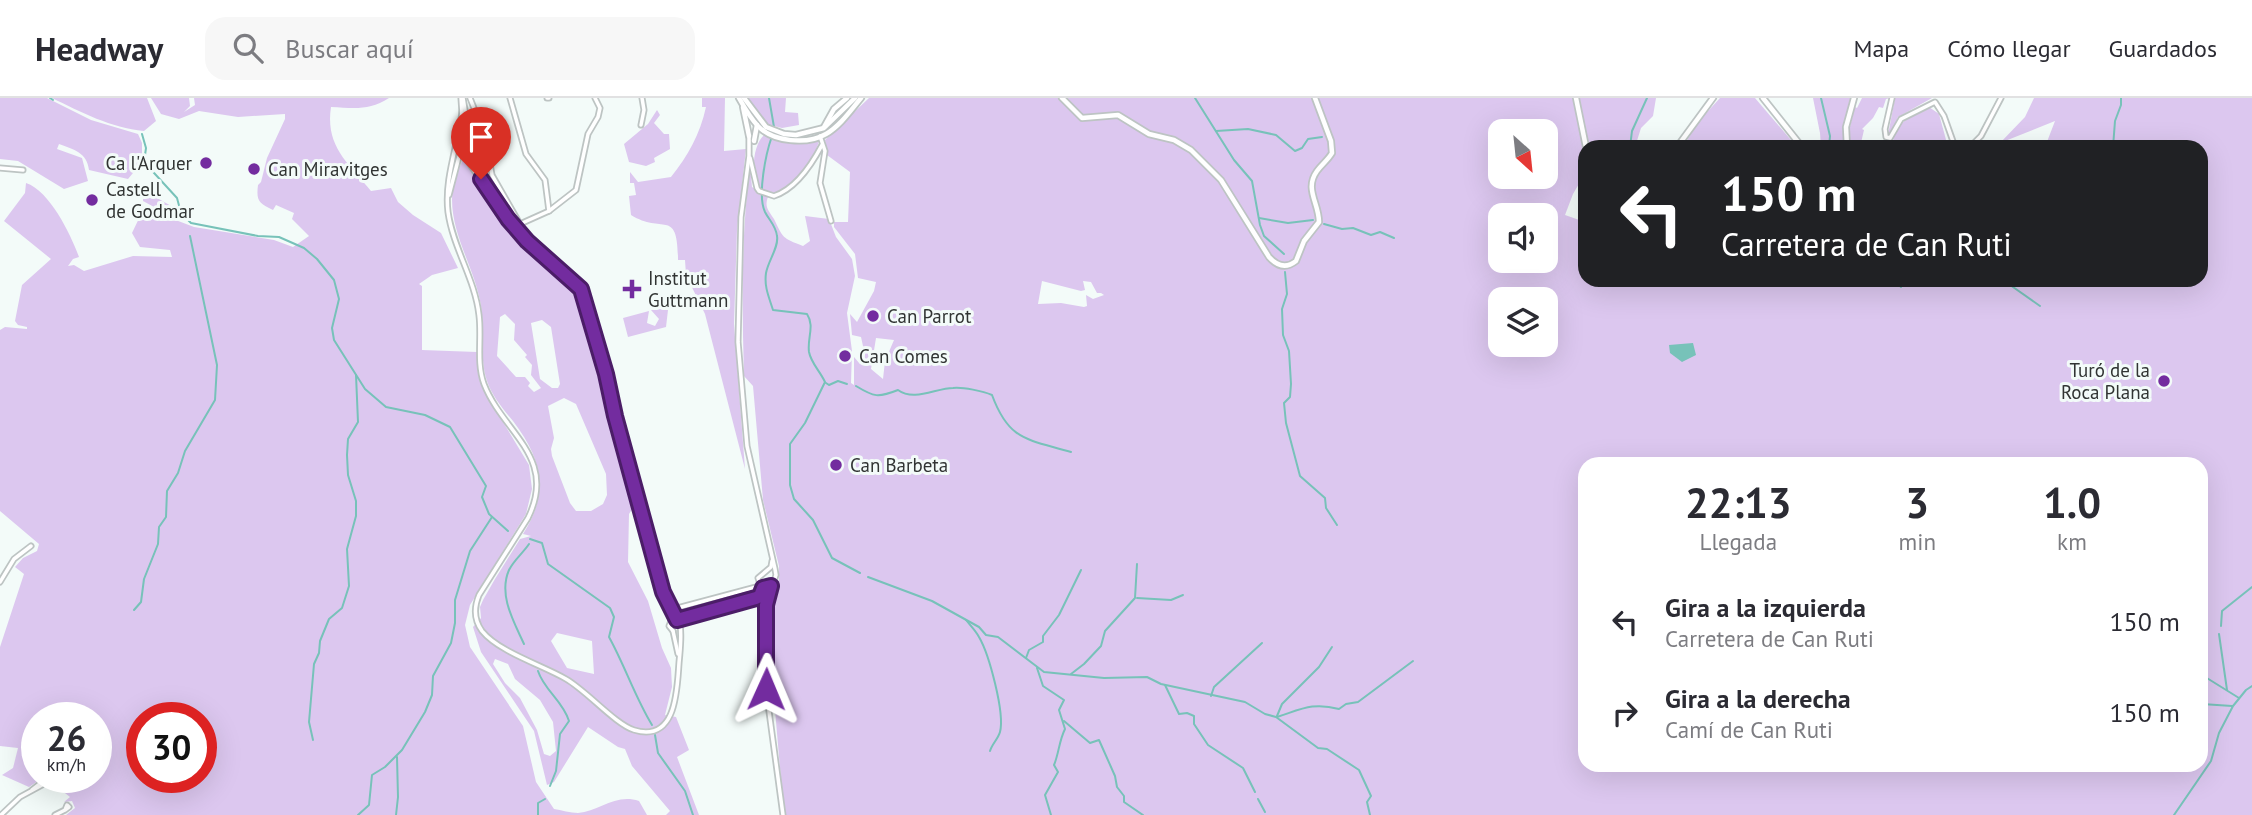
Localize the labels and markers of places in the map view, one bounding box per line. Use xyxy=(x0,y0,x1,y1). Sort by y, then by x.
pin xyxy=(451,107,511,179)
place label: Ca l'Arquer xyxy=(105,151,193,175)
marker: Ca l'Arquer xyxy=(198,155,214,171)
place label: Can Miravitges xyxy=(268,157,388,181)
marker: Can Miravitges xyxy=(246,161,262,177)
place label: Castell de Godmar xyxy=(106,177,195,223)
marker: Castell de Godmar xyxy=(84,192,100,208)
place label: Institut Guttmann xyxy=(648,266,728,312)
marker: Institut Guttmann xyxy=(622,279,642,299)
place label: Can Parrot xyxy=(887,304,972,328)
marker: Can Parrot xyxy=(865,308,881,324)
place label: Can Comes xyxy=(859,344,948,368)
marker: Can Comes xyxy=(837,348,853,364)
place label: Turó de la Roca Plana xyxy=(2061,358,2150,404)
marker: Turó de la Roca Plana xyxy=(2156,373,2172,389)
place label: Can Barbeta xyxy=(850,453,948,477)
marker: Can Barbeta xyxy=(828,457,844,473)

